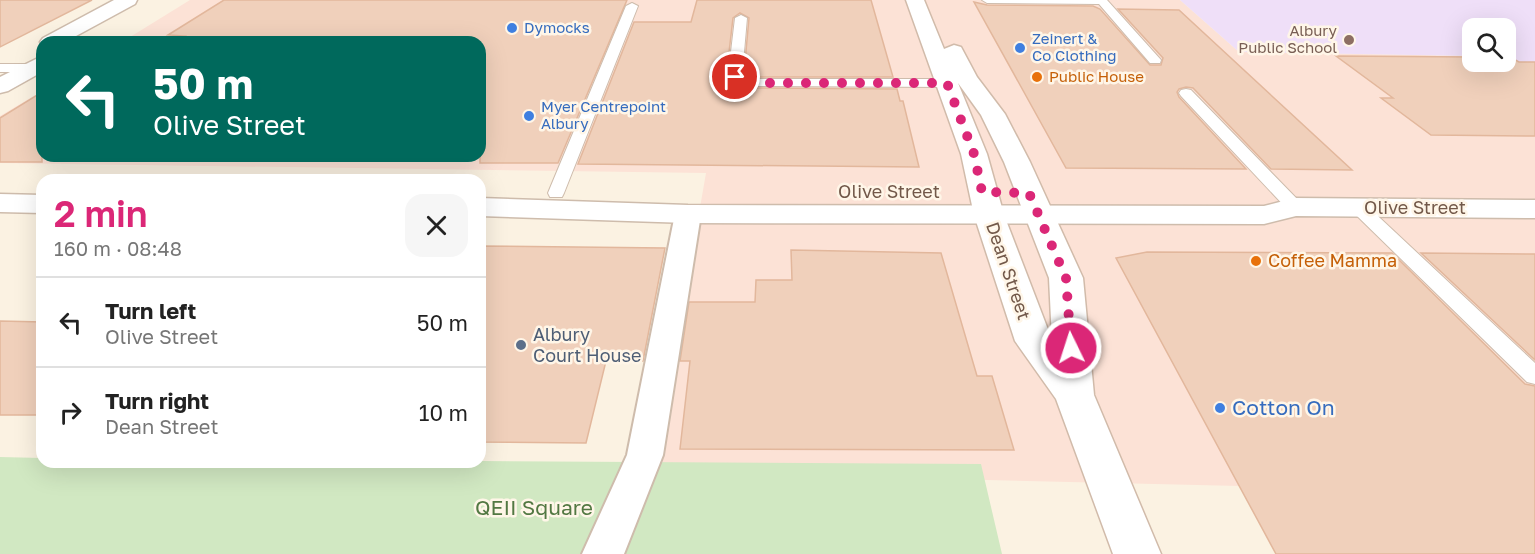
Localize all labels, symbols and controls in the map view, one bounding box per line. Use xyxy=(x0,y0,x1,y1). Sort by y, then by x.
place label: Dymocks xyxy=(524,18,590,36)
map controls xyxy=(1462,18,1516,72)
button: search xyxy=(1462,18,1516,72)
marker: Dymocks xyxy=(505,21,519,35)
place label: Albury Public School xyxy=(1238,21,1338,56)
place label: Zeinert & Co Clothing xyxy=(1032,29,1117,64)
marker: Albury Public School xyxy=(1342,33,1356,47)
marker: Zeinert & Co Clothing xyxy=(1013,41,1027,55)
pin xyxy=(709,51,760,102)
text: 50 m xyxy=(153,58,253,108)
icon: left xyxy=(54,60,132,138)
icon: arrive xyxy=(718,60,751,93)
place label: Public House xyxy=(1049,67,1144,85)
marker: Public House xyxy=(1030,70,1044,84)
place label: Myer Centrepoint Albury xyxy=(541,97,666,132)
text: Olive Street xyxy=(153,109,306,141)
marker: Myer Centrepoint Albury xyxy=(522,109,536,123)
street label: Olive Street xyxy=(838,180,940,202)
text: 2 min xyxy=(54,192,148,235)
button: close xyxy=(405,194,468,257)
street label: Olive Street xyxy=(1364,196,1466,218)
street label: Dean Street xyxy=(982,219,1036,323)
text: 160 m · 08:48 xyxy=(54,236,182,260)
place label: Coffee Mamma xyxy=(1268,249,1397,271)
marker: Coffee Mamma xyxy=(1249,254,1263,268)
text: Turn left xyxy=(105,297,196,324)
icon: left xyxy=(54,306,87,339)
text: 50 m xyxy=(417,309,468,336)
position arrow xyxy=(1039,316,1103,380)
place label: Albury Court House xyxy=(533,323,641,366)
text: Olive Street xyxy=(105,324,218,348)
marker: Albury Court House xyxy=(514,338,528,352)
text: Turn right xyxy=(105,387,209,414)
place label: Cotton On xyxy=(1232,394,1335,420)
icon: right xyxy=(54,396,87,429)
text: 10 m xyxy=(419,399,468,426)
marker: Cotton On xyxy=(1213,401,1227,415)
text: Dean Street xyxy=(105,414,218,438)
park label: QEII Square xyxy=(475,494,593,520)

